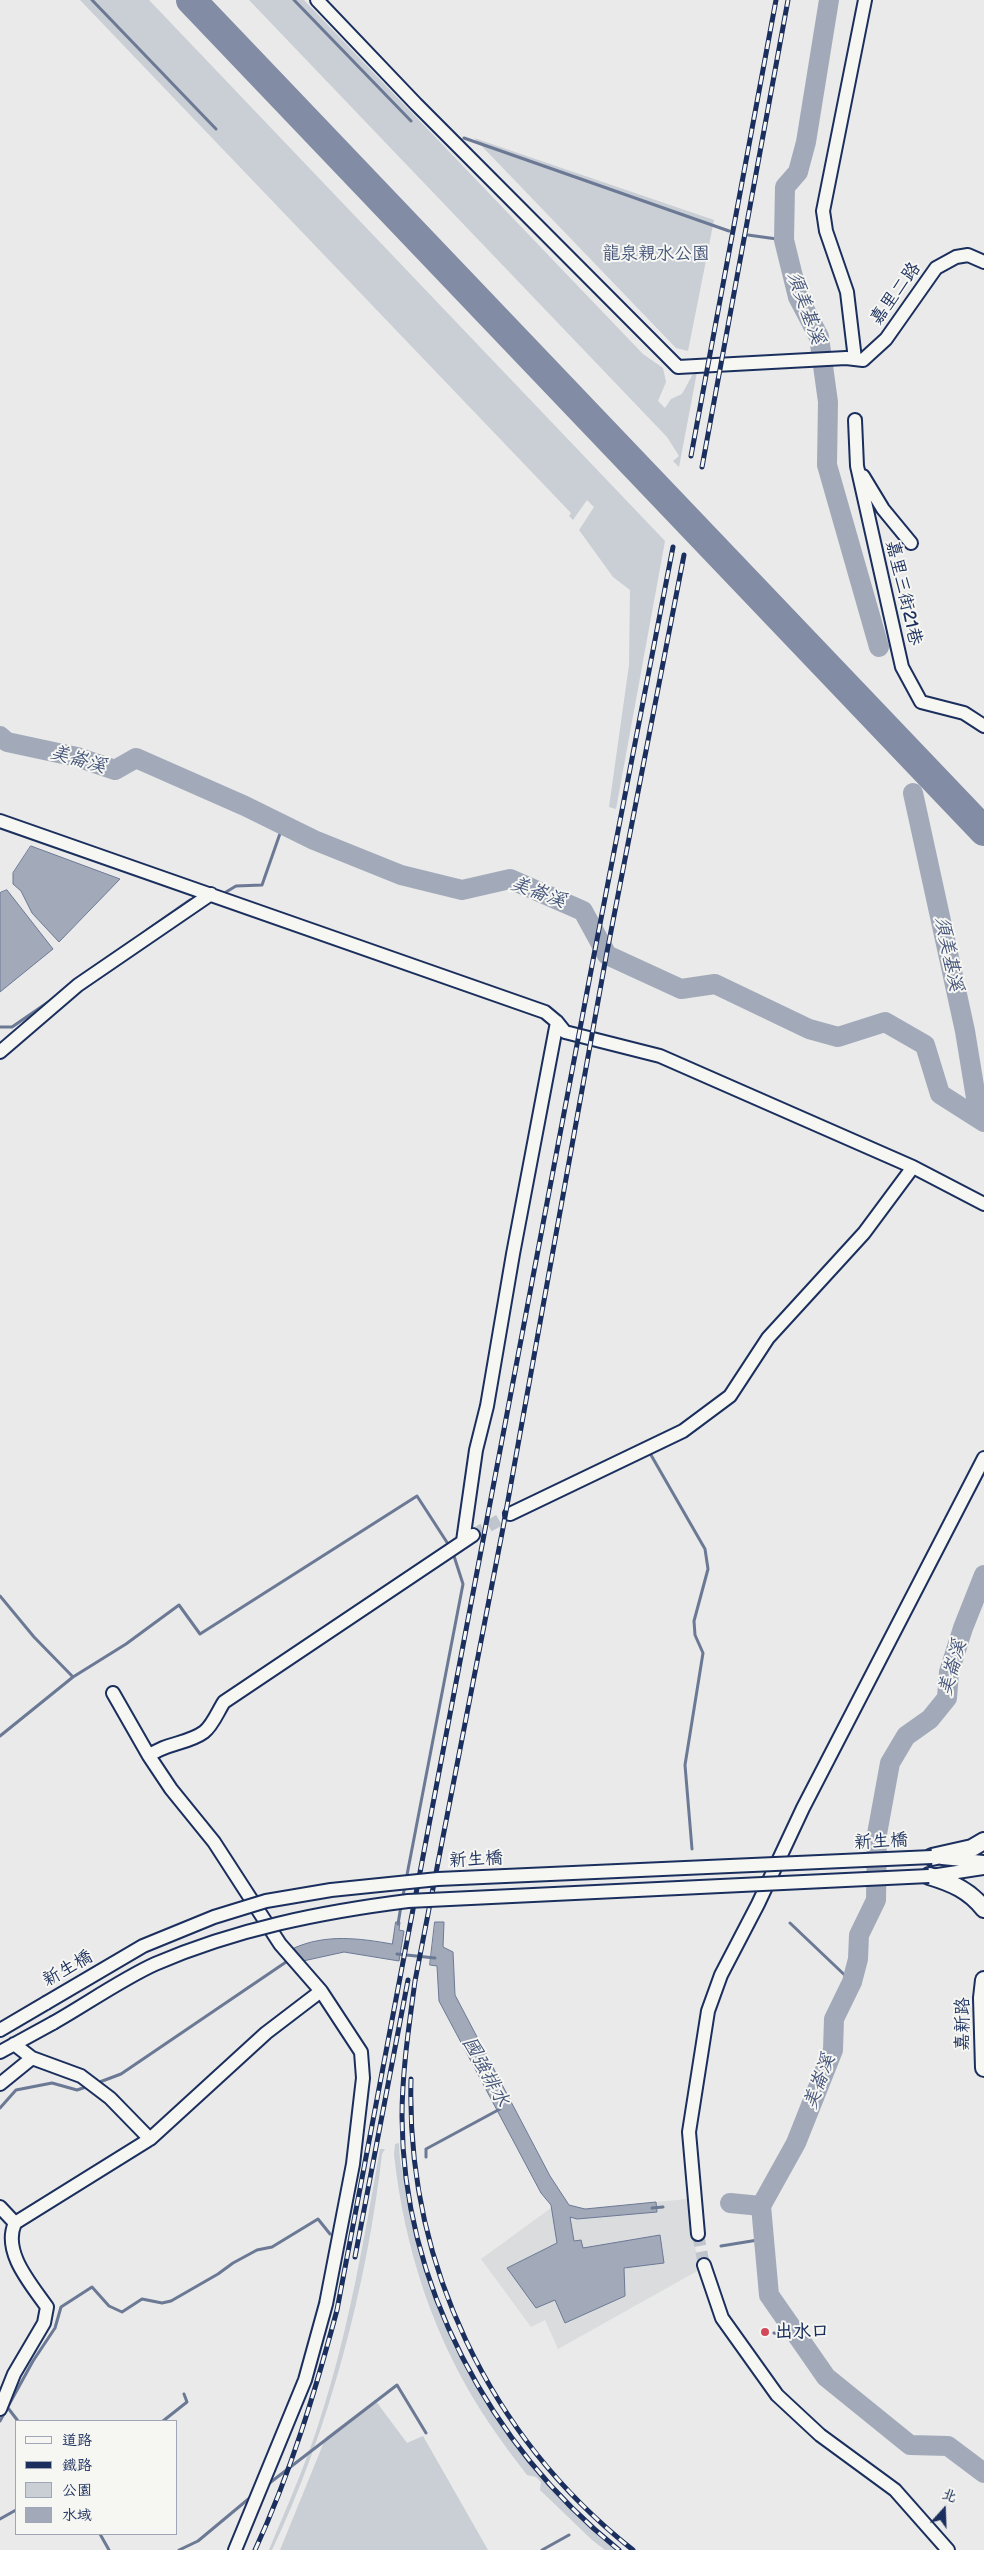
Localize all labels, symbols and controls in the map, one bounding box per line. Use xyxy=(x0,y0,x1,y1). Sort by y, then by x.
park label: 龍泉親水公園 xyxy=(602,243,710,265)
street label: 嘉里二路 xyxy=(866,259,926,329)
water label: 須美基溪 xyxy=(781,268,829,348)
street label: 嘉里三街21巷 xyxy=(880,538,926,648)
water label: 美崙溪 xyxy=(47,741,109,779)
water label: 美崙溪 xyxy=(507,873,569,913)
water label: 須美基溪 xyxy=(929,914,967,994)
water label: 美崙溪 xyxy=(934,1637,972,1699)
street label: 新生橋 xyxy=(853,1830,909,1854)
street label: 新生橋 xyxy=(448,1848,504,1872)
street label: 新生橋 xyxy=(39,1946,97,1992)
street label: 嘉新路 xyxy=(952,1997,974,2051)
water label: 國強排水 xyxy=(457,2033,513,2111)
water label: 美崙溪 xyxy=(799,2051,841,2113)
place label: 出水口 xyxy=(775,2321,829,2343)
marker: 出水口 xyxy=(759,2326,771,2338)
legend xyxy=(15,2420,178,2535)
text: 道路 xyxy=(62,2431,92,2450)
text: 鐵路 xyxy=(62,2456,92,2475)
text: 公園 xyxy=(62,2481,92,2500)
north arrow xyxy=(919,2485,969,2535)
text: 北 xyxy=(940,2485,959,2506)
text: 水域 xyxy=(62,2506,92,2525)

